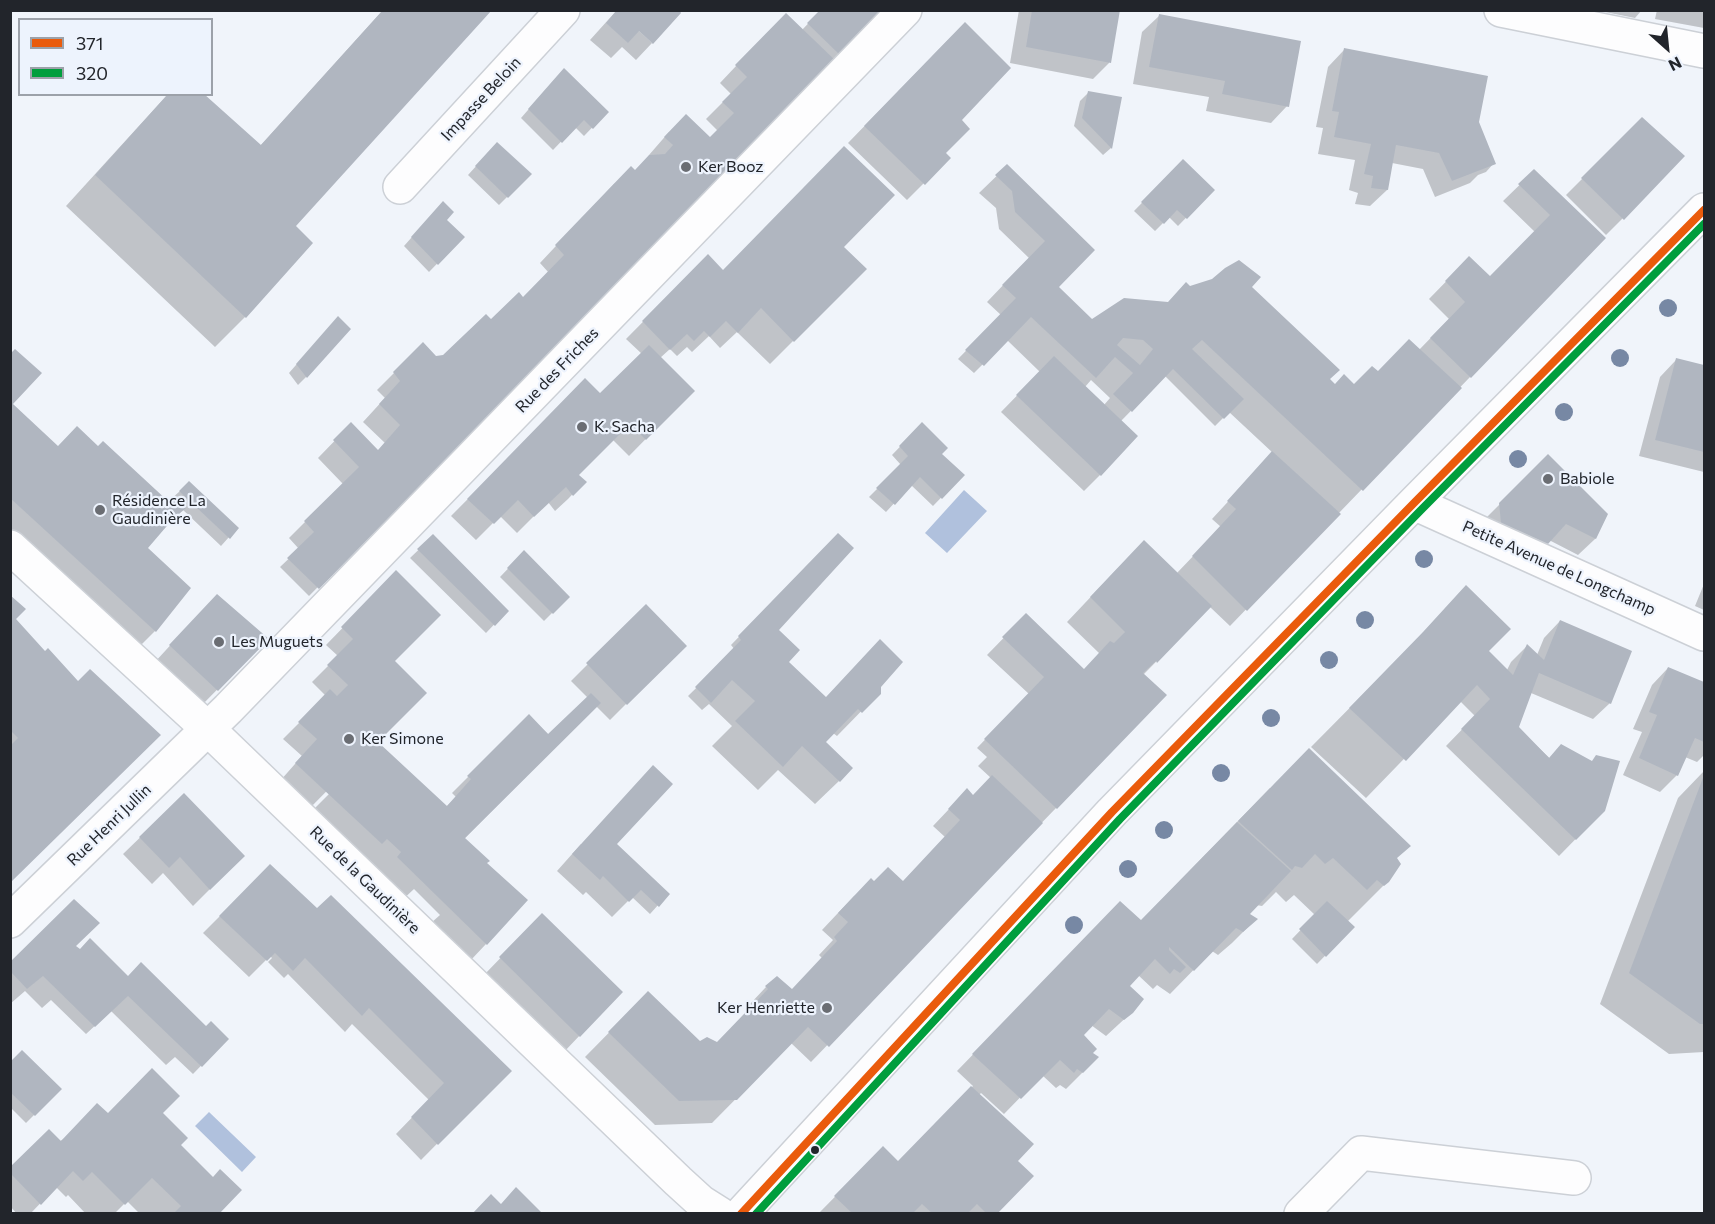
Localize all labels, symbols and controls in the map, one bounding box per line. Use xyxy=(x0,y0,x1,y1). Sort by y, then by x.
legend xyxy=(18,18,213,96)
north arrow xyxy=(1637,18,1697,78)
text: 371 xyxy=(76,32,103,54)
street label: Impasse Beloin xyxy=(437,53,525,145)
text: N xyxy=(1666,53,1685,76)
text: 320 xyxy=(76,62,108,84)
place label: Ker Booz xyxy=(698,157,763,177)
marker: Ker Booz xyxy=(679,160,693,174)
street label: Rue des Friches xyxy=(511,323,603,417)
place label: K. Sacha xyxy=(594,417,655,437)
marker: K. Sacha xyxy=(575,420,589,434)
place label: Babiole xyxy=(1560,469,1614,489)
marker: Babiole xyxy=(1541,472,1555,486)
place label: Résidence La Gaudinière xyxy=(112,491,206,529)
marker: Résidence La Gaudinière xyxy=(93,503,107,517)
street label: Petite Avenue de Longchamp xyxy=(1460,517,1658,619)
place label: Les Muguets xyxy=(231,632,323,652)
marker: Les Muguets xyxy=(212,635,226,649)
place label: Ker Simone xyxy=(361,729,444,749)
marker: Ker Simone xyxy=(342,732,356,746)
street label: Rue Henri Jullin xyxy=(63,780,155,870)
street label: Rue de la Gaudinière xyxy=(306,822,424,938)
place label: Ker Henriette xyxy=(717,998,815,1018)
marker: Ker Henriette xyxy=(820,1001,834,1015)
unlabelled marker xyxy=(809,1144,821,1156)

